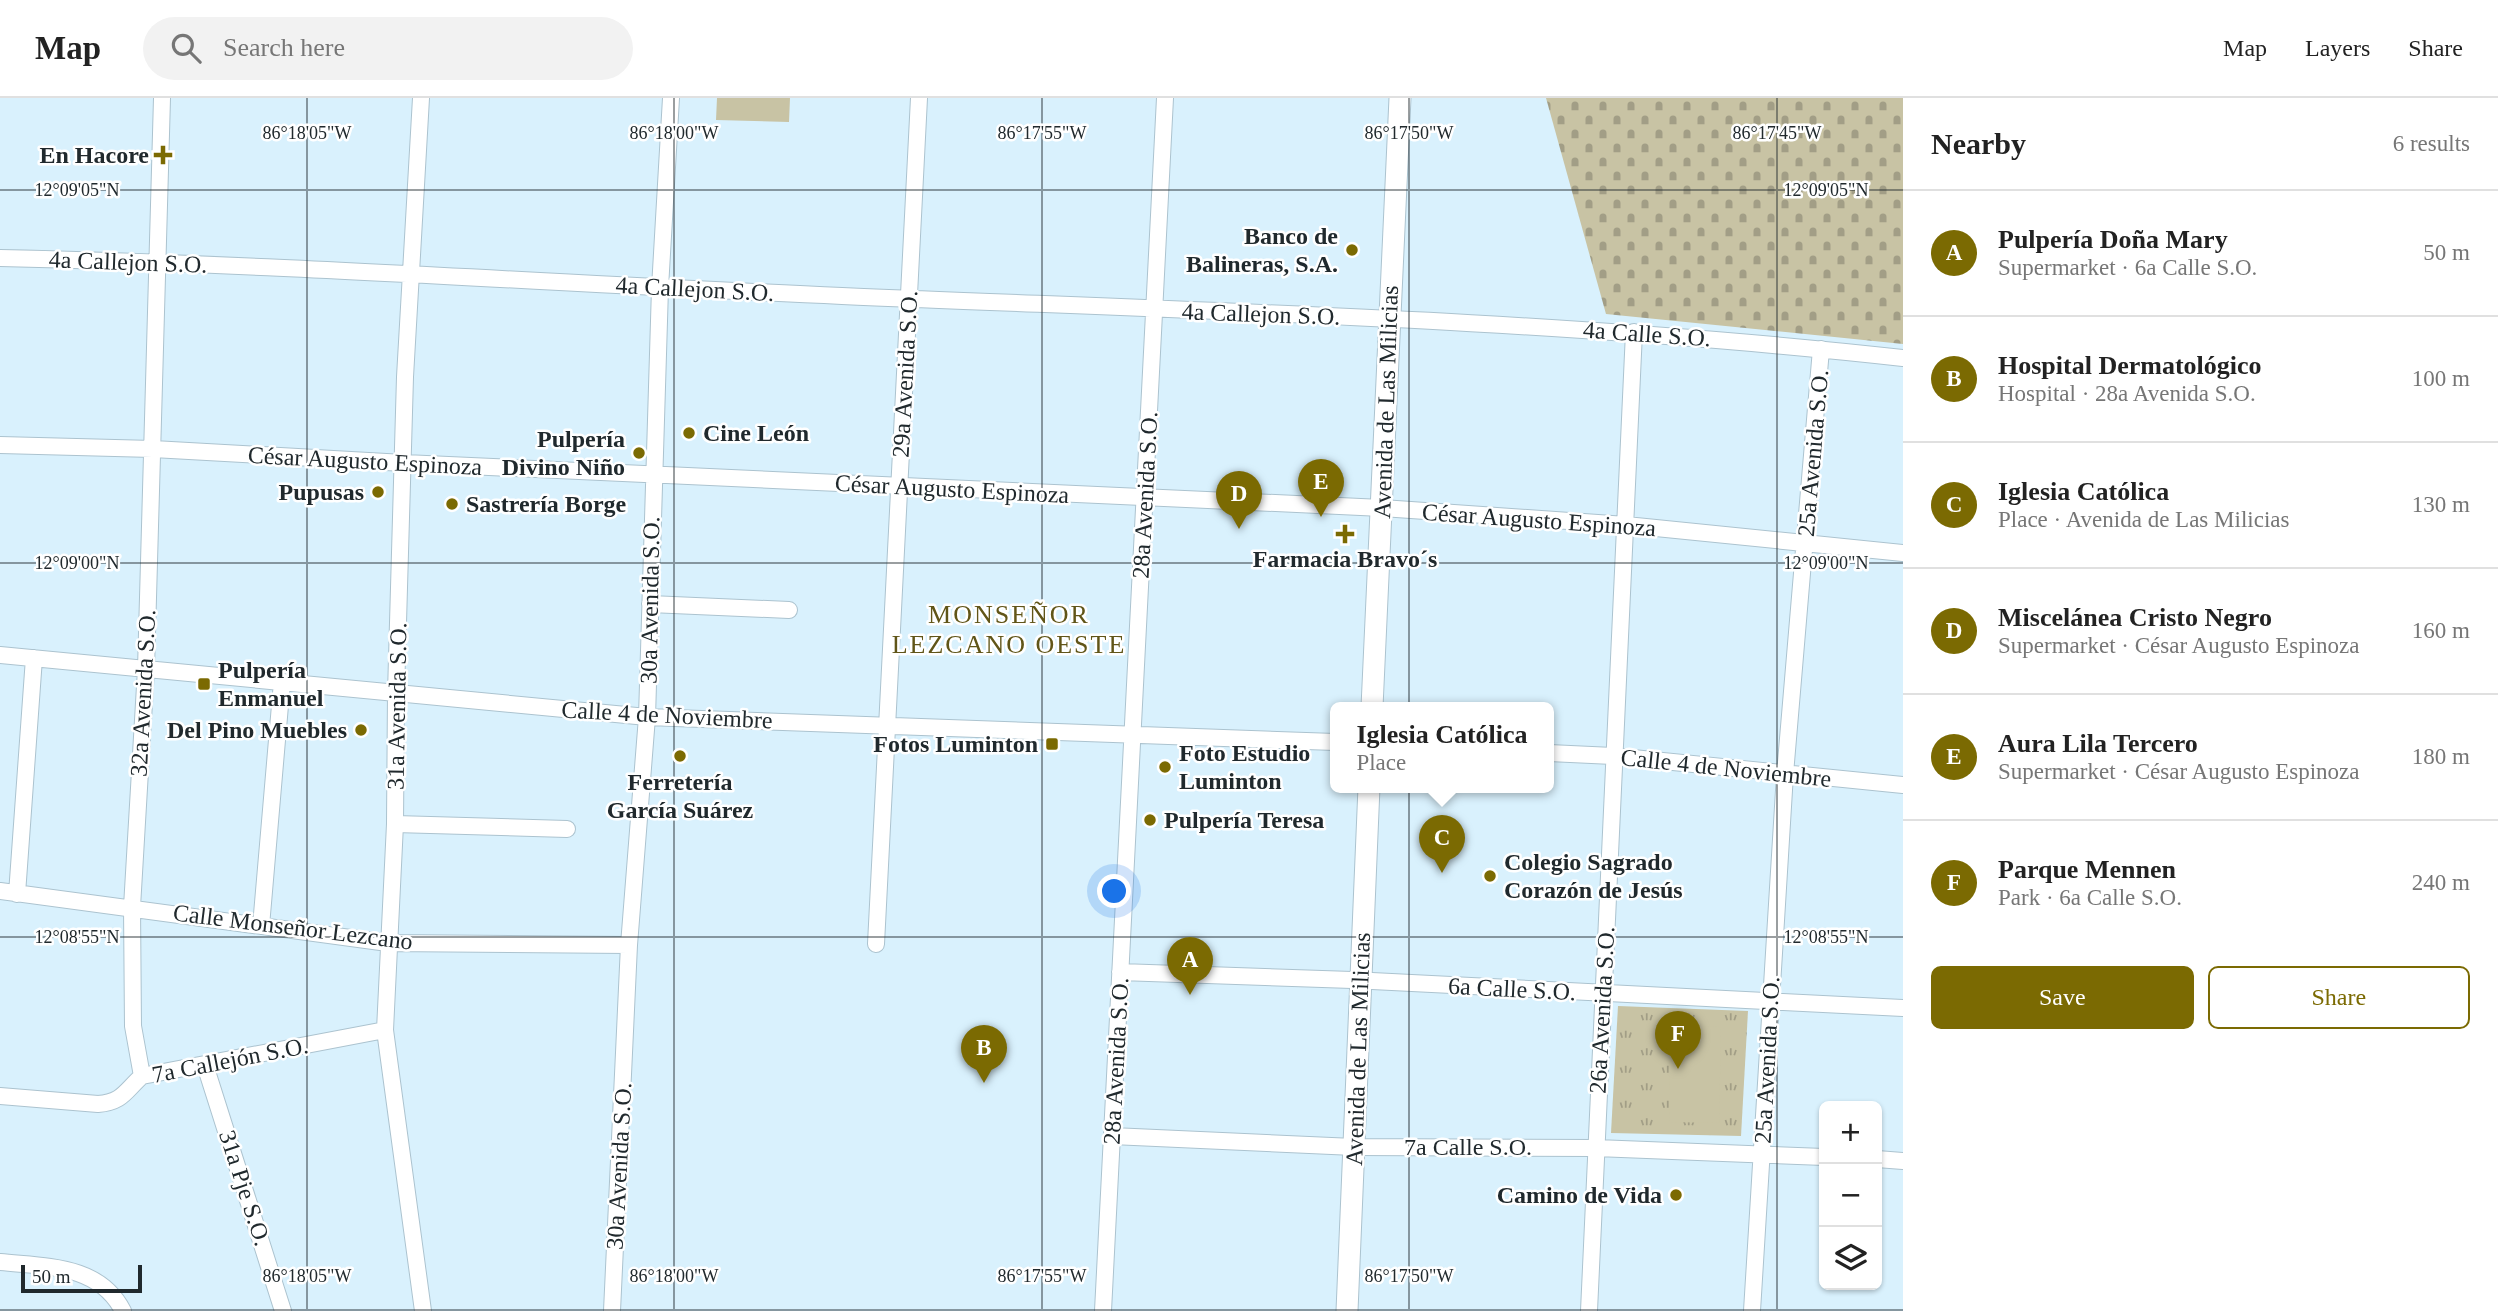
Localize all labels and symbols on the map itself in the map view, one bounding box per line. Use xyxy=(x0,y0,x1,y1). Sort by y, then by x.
text: 86°18'05"W xyxy=(263,123,351,143)
text: 86°18'00"W xyxy=(630,123,718,143)
text: 86°17'55"W xyxy=(998,123,1086,143)
text: 86°17'50"W xyxy=(1365,123,1453,143)
text: 86°17'45"W xyxy=(1733,123,1821,143)
place label: En Hacore xyxy=(39,142,149,168)
marker: En Hacore xyxy=(155,147,171,163)
text: 12°09'05"N xyxy=(35,180,119,200)
text: 12°09'05"N xyxy=(1784,180,1868,200)
place label: Banco de Balineras, S.A. xyxy=(1186,223,1338,277)
marker: Banco de Balineras, S.A. xyxy=(1344,242,1360,258)
street label: 4a Callejon S.O. xyxy=(48,246,208,278)
street label: 4a Callejon S.O. xyxy=(615,272,775,306)
street label: Avenida de Las Milicias xyxy=(1369,285,1403,519)
street label: 29a Avenida S.O. xyxy=(888,290,922,458)
street label: 4a Callejon S.O. xyxy=(1181,298,1341,330)
street label: 4a Calle S.O. xyxy=(1582,317,1712,351)
street label: 25a Avenida S.O. xyxy=(1793,368,1833,538)
street label: 28a Avenida S.O. xyxy=(1128,411,1162,579)
place label: Cine León xyxy=(703,420,809,446)
marker: Cine León xyxy=(681,425,697,441)
place label: Pulpería Divino Niño xyxy=(502,426,625,480)
street label: César Augusto Espinoza xyxy=(247,442,483,480)
marker: Pulpería Divino Niño xyxy=(631,445,647,461)
pin: E xyxy=(1298,459,1344,517)
street label: César Augusto Espinoza xyxy=(834,470,1070,508)
pin: D xyxy=(1216,471,1262,529)
place label: Pupusas xyxy=(279,479,364,505)
marker: Pupusas xyxy=(370,484,386,500)
place label: Sastrería Borge xyxy=(466,491,627,517)
marker: Sastrería Borge xyxy=(444,496,460,512)
street label: César Augusto Espinoza xyxy=(1421,499,1657,541)
street label: 30a Avenida S.O. xyxy=(636,516,664,684)
marker: Farmacia Bravo´s xyxy=(1337,526,1353,542)
place label: Farmacia Bravo´s xyxy=(1253,546,1437,572)
text: 12°09'00"N xyxy=(35,553,119,573)
text: 12°09'00"N xyxy=(1784,553,1868,573)
district label: MONSEÑOR LEZCANO OESTE xyxy=(892,600,1126,659)
street label: 32a Avenida S.O. xyxy=(126,609,160,777)
street label: 31a Avenida S.O. xyxy=(383,622,411,790)
place label: Pulpería Enmanuel xyxy=(218,657,324,711)
marker: Pulpería Enmanuel xyxy=(196,676,212,692)
street label: Calle 4 de Noviembre xyxy=(561,696,773,734)
place label: Del Pino Muebles xyxy=(167,717,347,743)
marker: Del Pino Muebles xyxy=(353,722,369,738)
place label: Fotos Luminton xyxy=(873,731,1038,757)
marker: Fotos Luminton xyxy=(1044,736,1060,752)
place label: Foto Estudio Luminton xyxy=(1179,740,1310,794)
street label: Calle 4 de Noviembre xyxy=(1620,744,1832,792)
marker: Ferretería García Suárez xyxy=(672,748,688,764)
marker: Foto Estudio Luminton xyxy=(1157,759,1173,775)
place label: Ferretería García Suárez xyxy=(607,769,754,823)
place label: Pulpería Teresa xyxy=(1164,807,1324,833)
marker: Pulpería Teresa xyxy=(1142,812,1158,828)
pin: C xyxy=(1419,815,1465,873)
place label: Colegio Sagrado Corazón de Jesús xyxy=(1504,849,1683,903)
marker: Colegio Sagrado Corazón de Jesús xyxy=(1482,868,1498,884)
your location xyxy=(1097,874,1131,908)
street label: Calle Monseñor Lezcano xyxy=(172,899,414,955)
street label: 26a Avenida S.O. xyxy=(1585,926,1619,1094)
text: 12°08'55"N xyxy=(35,927,119,947)
text: 12°08'55"N xyxy=(1784,927,1868,947)
street label: Avenida de Las Milicias xyxy=(1341,932,1375,1166)
pin: A xyxy=(1167,937,1213,995)
street label: 6a Calle S.O. xyxy=(1447,973,1577,1005)
street label: 25a Avenida S.O. xyxy=(1750,976,1784,1144)
street label: 28a Avenida S.O. xyxy=(1099,977,1133,1145)
pin: F xyxy=(1655,1011,1701,1069)
pin: B xyxy=(961,1025,1007,1083)
street label: 7a Callejón S.O. xyxy=(150,1032,310,1088)
street label: 30a Avenida S.O. xyxy=(602,1082,636,1250)
street label: 31a Pje S.O. xyxy=(214,1127,276,1249)
street label: 7a Calle S.O. xyxy=(1404,1134,1532,1160)
place label: Camino de Vida xyxy=(1497,1182,1662,1208)
marker: Camino de Vida xyxy=(1668,1187,1684,1203)
scale bar xyxy=(21,1262,142,1294)
text: 86°18'05"W xyxy=(263,1266,351,1286)
text: 86°18'00"W xyxy=(630,1266,718,1286)
text: 86°17'55"W xyxy=(998,1266,1086,1286)
text: 86°17'50"W xyxy=(1365,1266,1453,1286)

